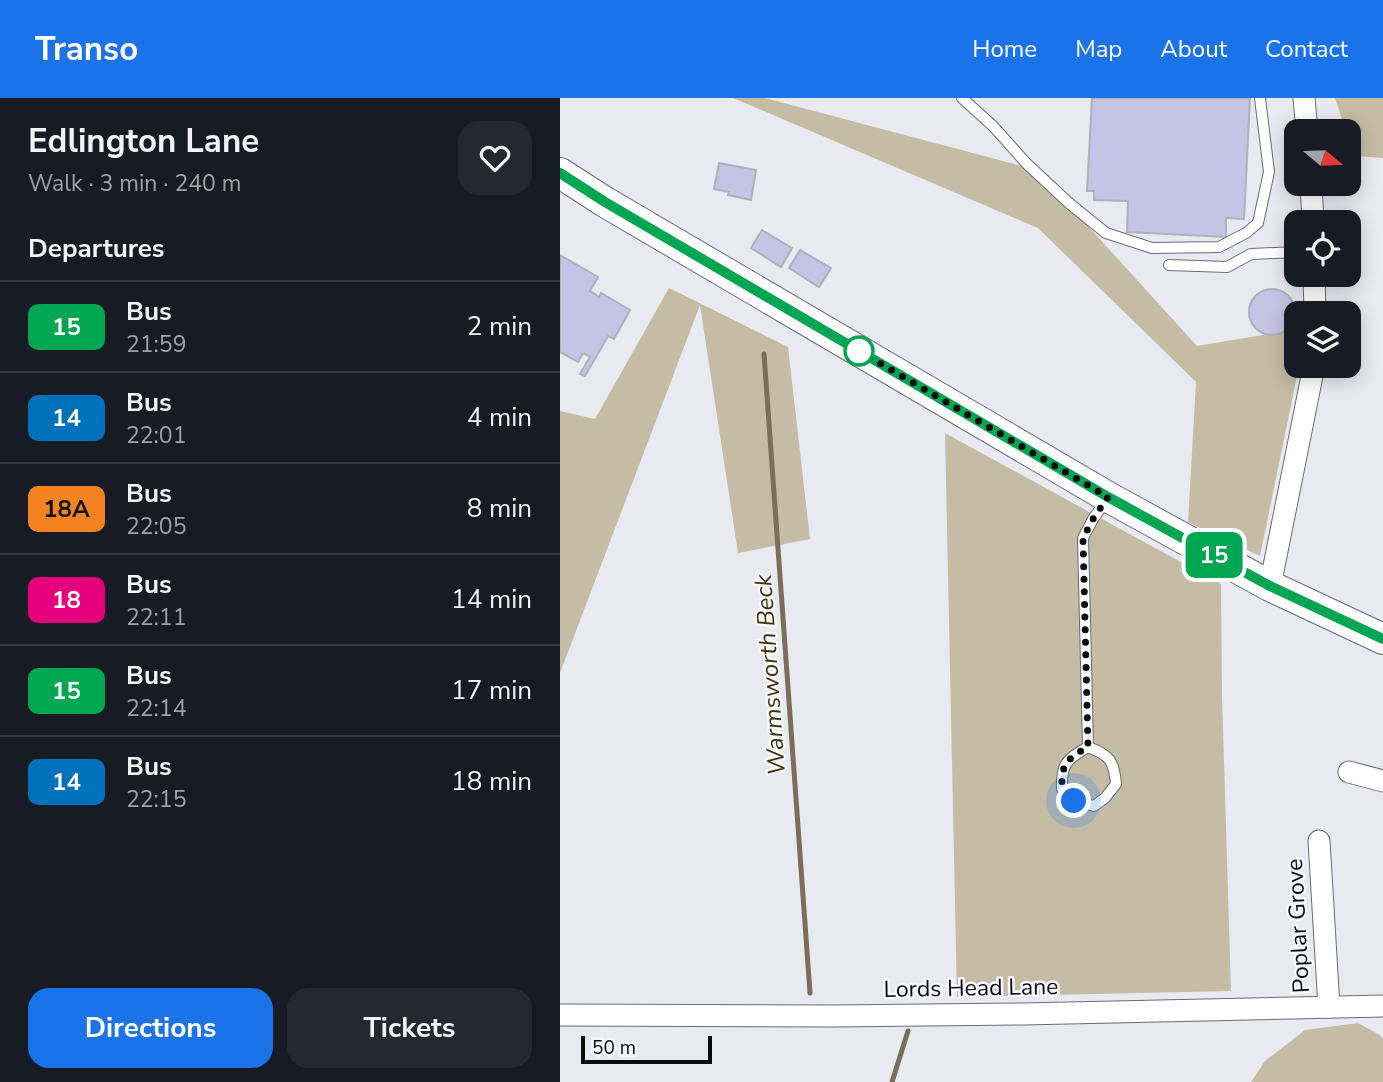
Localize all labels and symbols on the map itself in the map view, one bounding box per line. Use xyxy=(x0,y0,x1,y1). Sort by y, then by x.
north arrow xyxy=(1284,119,1362,196)
unlabelled marker xyxy=(844,336,874,366)
line badge: 15 xyxy=(1182,532,1246,578)
water label: Warmsworth Beck xyxy=(747,573,793,776)
your location xyxy=(1056,783,1091,818)
street label: Poplar Grove xyxy=(1279,858,1317,994)
street label: Lords Head Lane xyxy=(883,971,1059,1005)
scale bar xyxy=(581,1033,712,1065)

